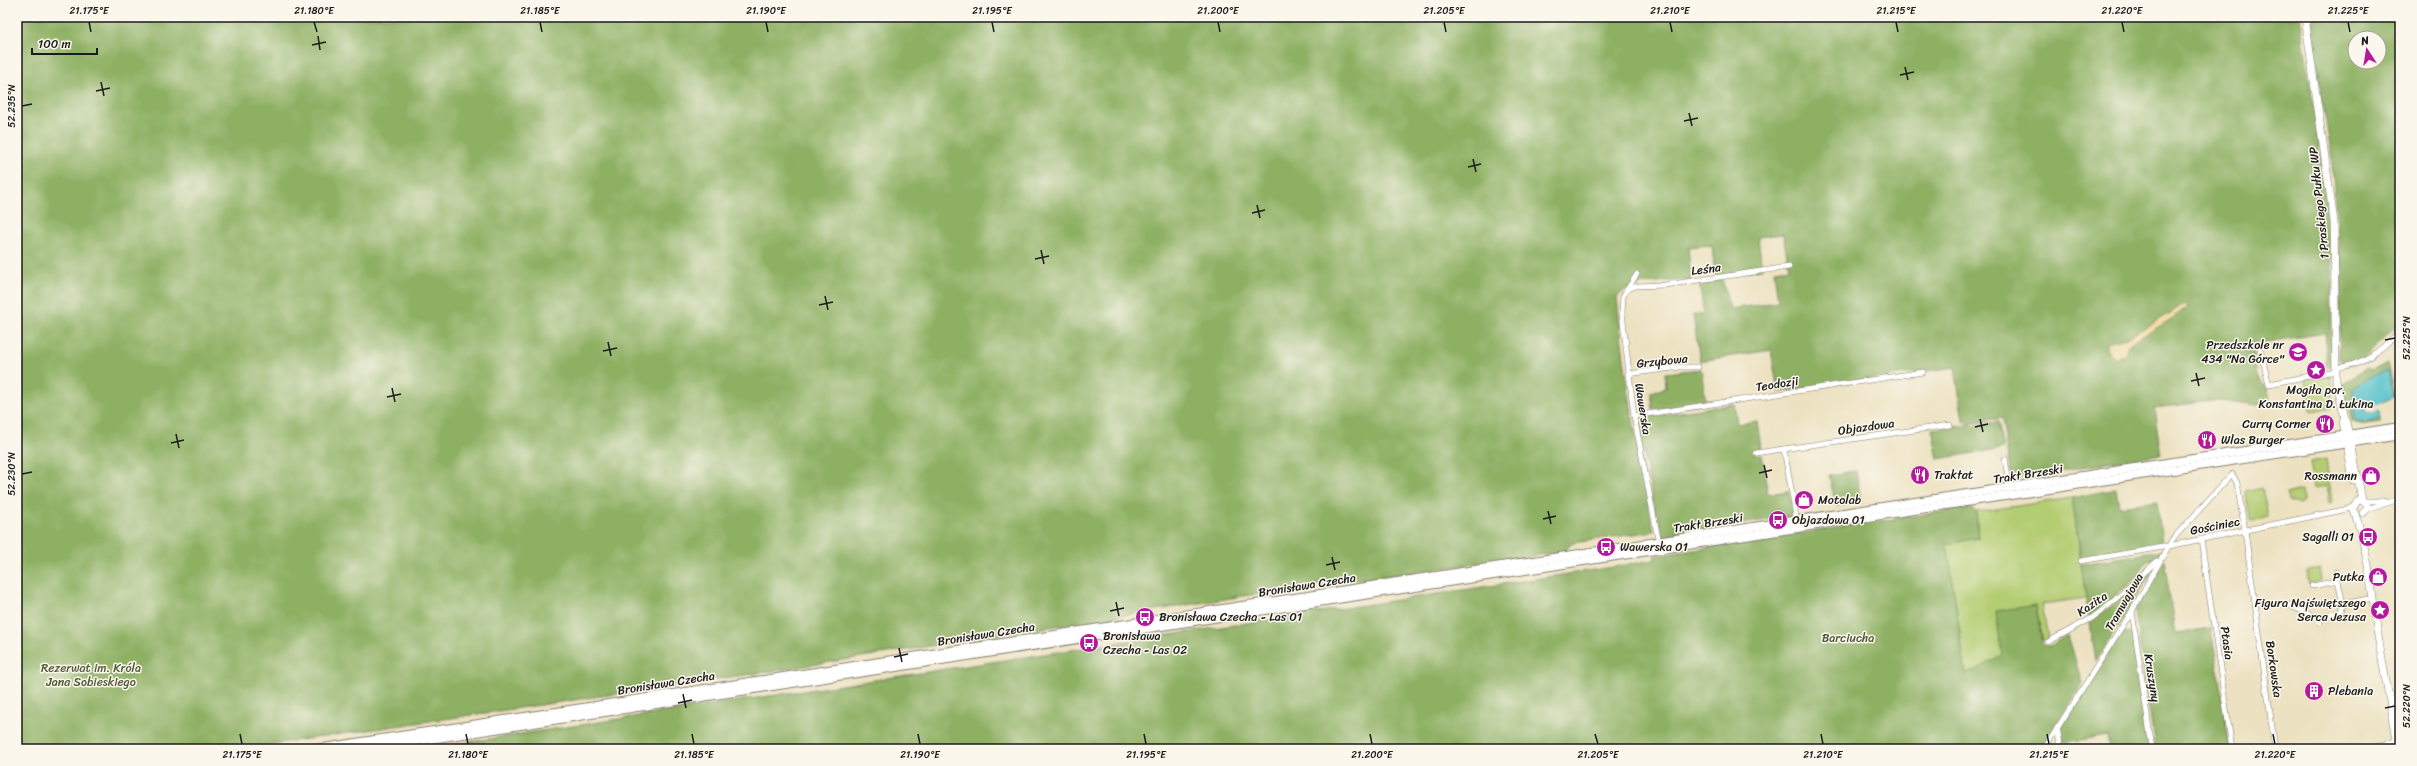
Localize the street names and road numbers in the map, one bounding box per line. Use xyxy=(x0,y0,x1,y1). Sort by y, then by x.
street label: 1 Praskiego Pułku WP xyxy=(2302,146,2336,260)
street label: Leśna xyxy=(1690,256,1723,282)
street label: Grzybowa xyxy=(1635,347,1690,375)
street label: Teodozji xyxy=(1754,370,1800,398)
street label: Wawerska xyxy=(1628,382,1658,436)
street label: Objazdowa xyxy=(1836,412,1896,442)
street label: Trakt Brzeski xyxy=(1992,458,2065,490)
street label: Trakt Brzeski xyxy=(1672,507,1745,539)
street label: Gościniec xyxy=(2188,510,2242,542)
street label: Bronisława Czecha xyxy=(1257,566,1357,604)
street label: Tramwajowa xyxy=(2098,569,2150,635)
street label: Kazita xyxy=(2072,585,2112,623)
street label: Bronisława Czecha xyxy=(936,615,1036,653)
street label: Ptasia xyxy=(2214,625,2240,661)
street label: Borkowska xyxy=(2259,639,2289,699)
street label: Kruszyny xyxy=(2137,652,2167,705)
street label: Bronisława Czecha xyxy=(616,664,716,702)

